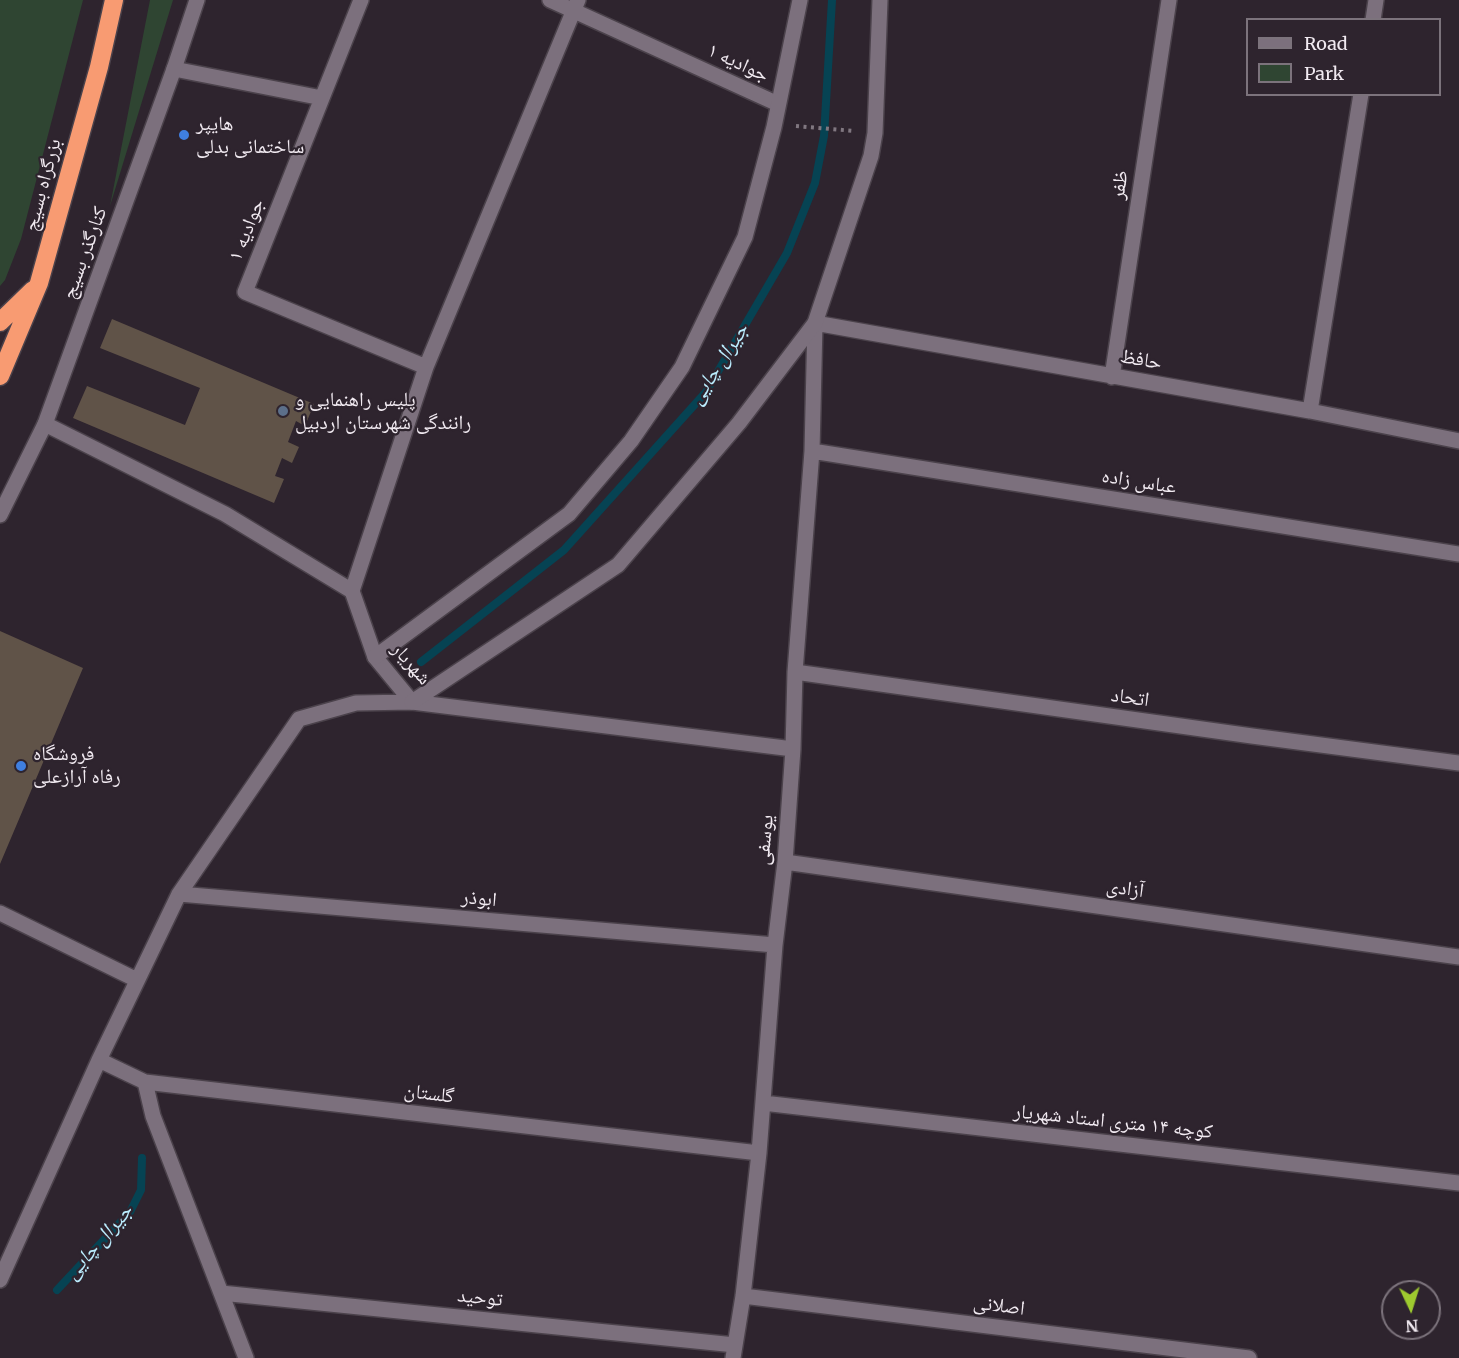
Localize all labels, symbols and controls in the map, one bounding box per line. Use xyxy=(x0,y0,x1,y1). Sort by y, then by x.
legend xyxy=(1246,18,1441,96)
text: Road xyxy=(1304,32,1348,55)
street label: جوادیه ۱ xyxy=(704,38,772,88)
text: Park xyxy=(1304,62,1344,85)
place label: هایپر ساختمانی بدلی xyxy=(196,112,304,159)
marker: هایپر ساختمانی بدلی xyxy=(177,128,191,142)
street label: بزرگراه بسیج xyxy=(19,136,67,234)
street label: ظفر xyxy=(1106,169,1134,201)
street label: جوادیه ۱ xyxy=(224,195,270,265)
street label: کنارگذر بسیج xyxy=(57,204,113,302)
water label: جیرال چایی xyxy=(683,319,755,409)
street label: حافظ xyxy=(1118,345,1164,375)
place label: پلیس راهنمایی و رانندگی شهرستان اردبیل xyxy=(295,388,471,435)
marker: پلیس راهنمایی و رانندگی شهرستان اردبیل xyxy=(276,404,290,418)
street label: عباس زاده xyxy=(1100,464,1178,500)
street label: شهریار xyxy=(386,638,436,690)
street label: اتحاد xyxy=(1109,683,1151,713)
place label: فروشگاه رفاه آرازعلی xyxy=(33,742,121,789)
marker: فروشگاه رفاه آرازعلی xyxy=(14,759,28,773)
street label: یوسفی xyxy=(751,814,779,866)
street label: آزادی xyxy=(1105,874,1145,904)
street label: ابوذر xyxy=(460,885,498,913)
street label: گلستان xyxy=(403,1079,455,1109)
street label: کوچه ۱۴ متری استاد شهریار xyxy=(1012,1100,1214,1144)
water label: جیرال چایی xyxy=(59,1199,139,1285)
north arrow xyxy=(1381,1280,1441,1340)
street label: توحید xyxy=(456,1284,504,1312)
street label: اصلانی xyxy=(972,1291,1026,1321)
text: N xyxy=(1405,1316,1419,1336)

